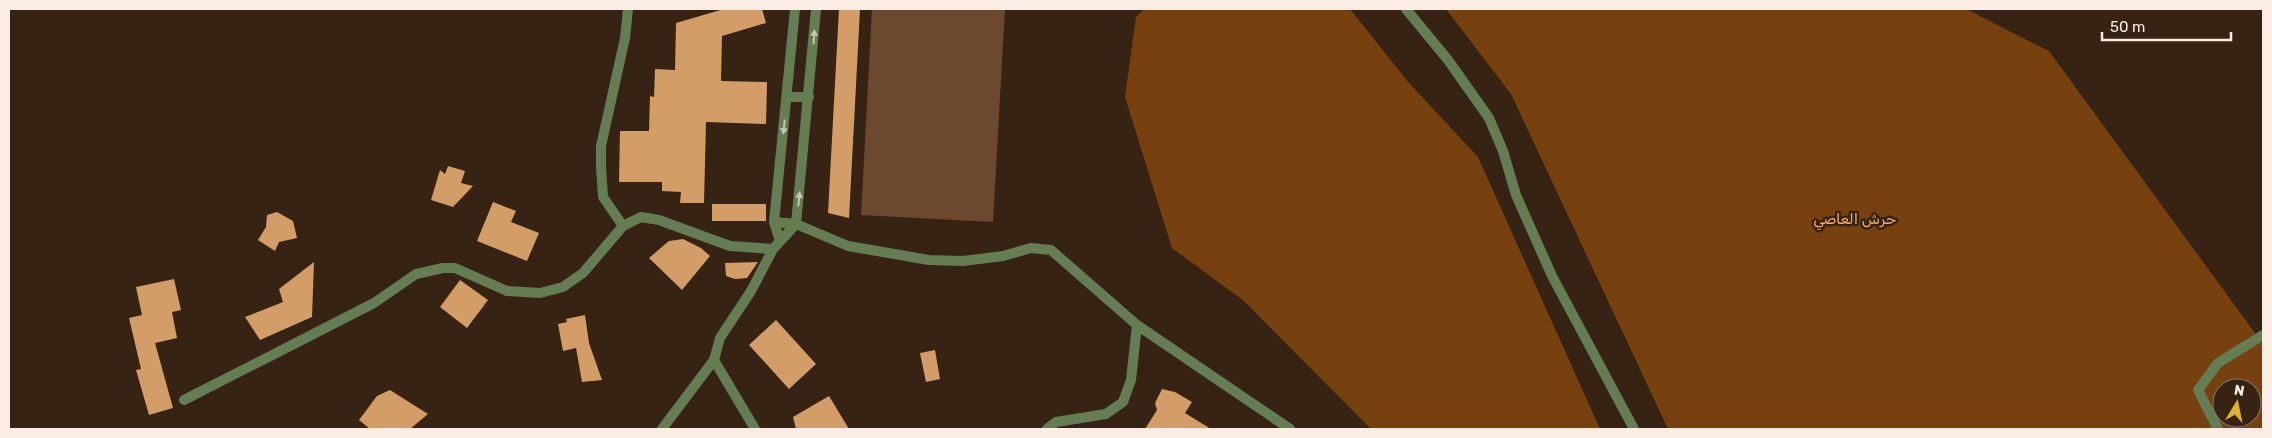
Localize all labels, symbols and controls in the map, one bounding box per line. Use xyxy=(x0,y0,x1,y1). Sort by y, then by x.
scale bar xyxy=(2102,10,2231,42)
text: 50 m xyxy=(2110,18,2145,36)
one-way arrow xyxy=(810,29,818,45)
one-way arrow xyxy=(780,119,788,135)
one-way arrow xyxy=(795,191,803,207)
park label: حرش العاصي xyxy=(1813,210,1897,231)
north arrow xyxy=(2212,378,2262,428)
text: N xyxy=(2233,381,2246,400)

